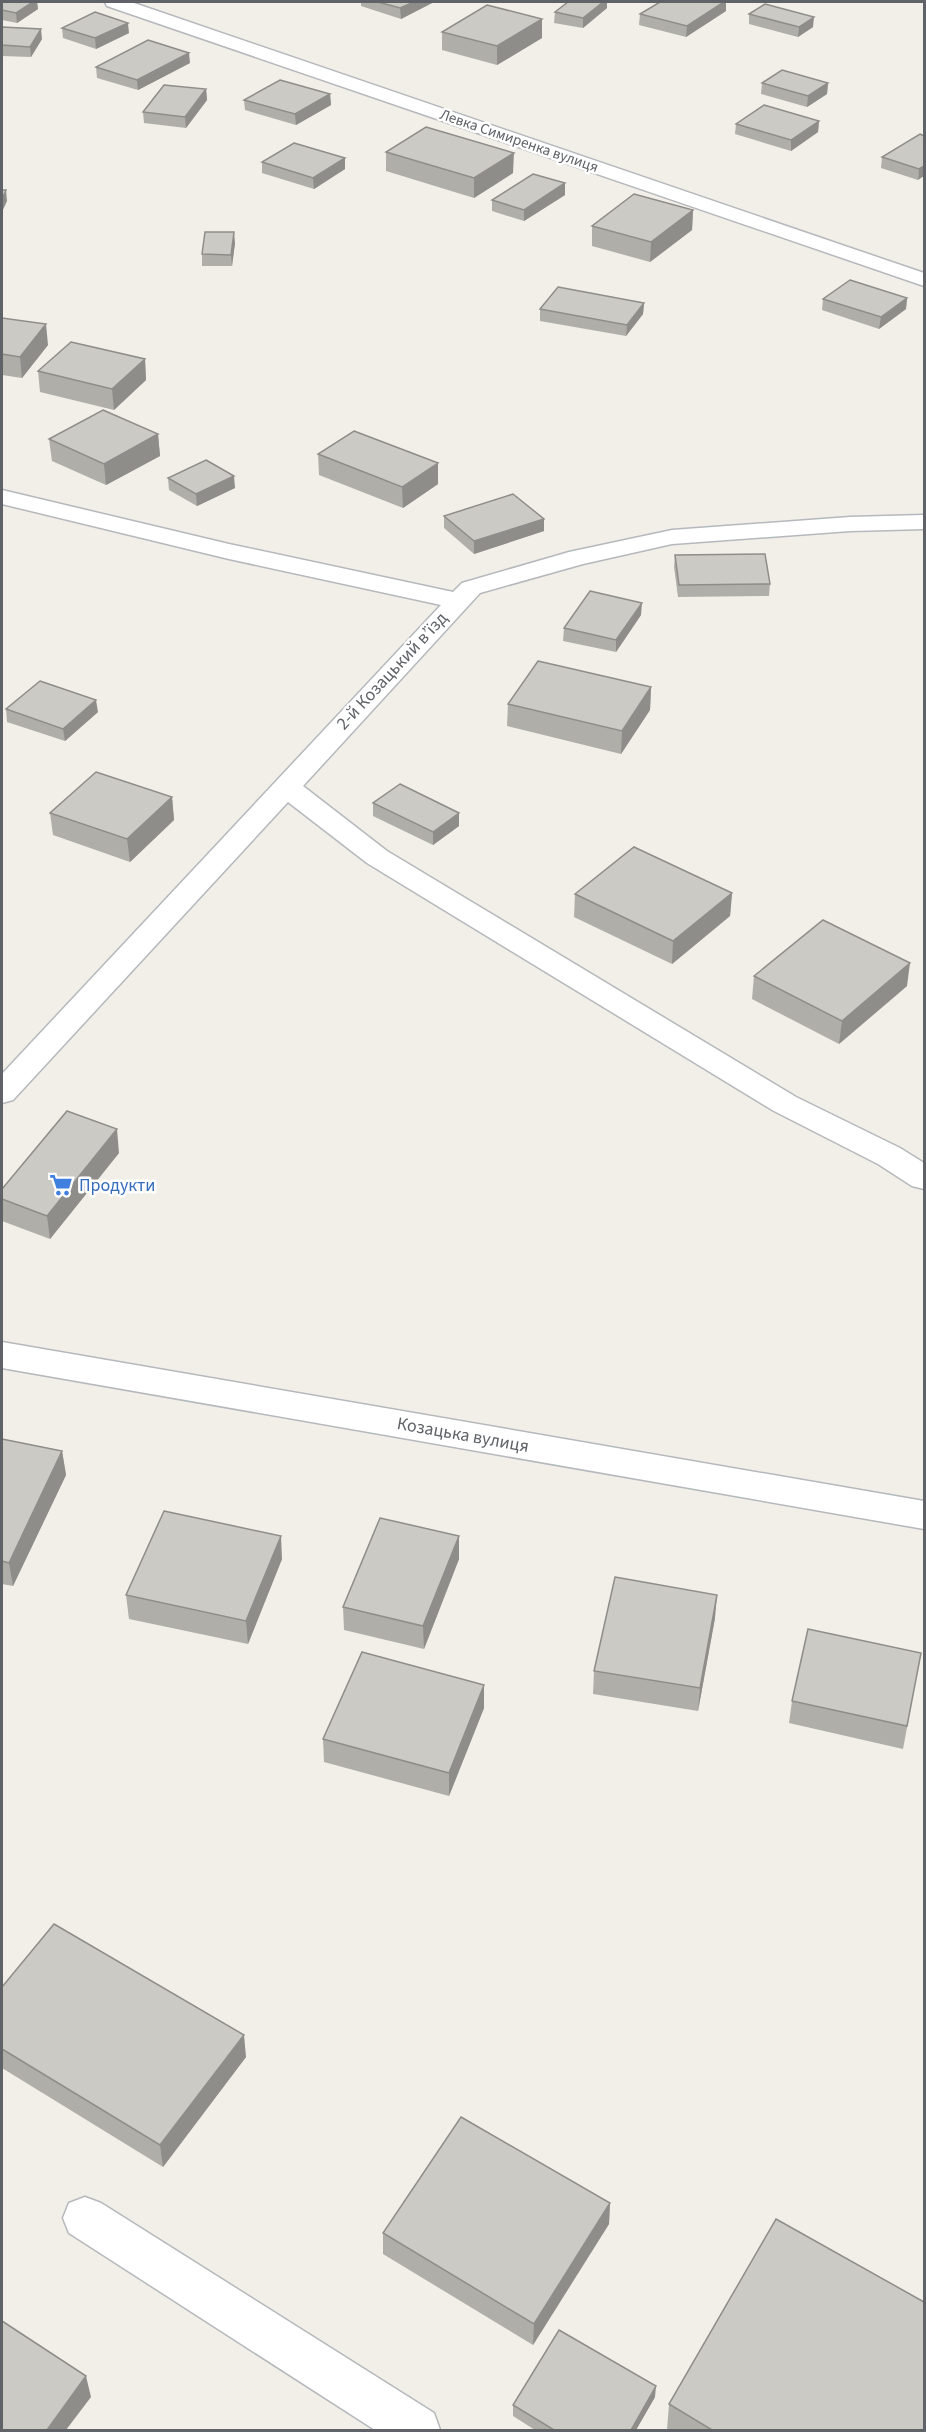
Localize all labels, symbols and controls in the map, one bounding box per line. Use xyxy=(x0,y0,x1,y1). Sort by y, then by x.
street label: Левка Симиренка вулиця xyxy=(437,104,601,178)
street label: 2-й Козацький в’їзд xyxy=(331,606,454,735)
supermarket icon: Продукти xyxy=(48,1172,74,1198)
place label: Продукти xyxy=(79,1173,155,1198)
street label: Козацька вулиця xyxy=(395,1411,531,1459)

